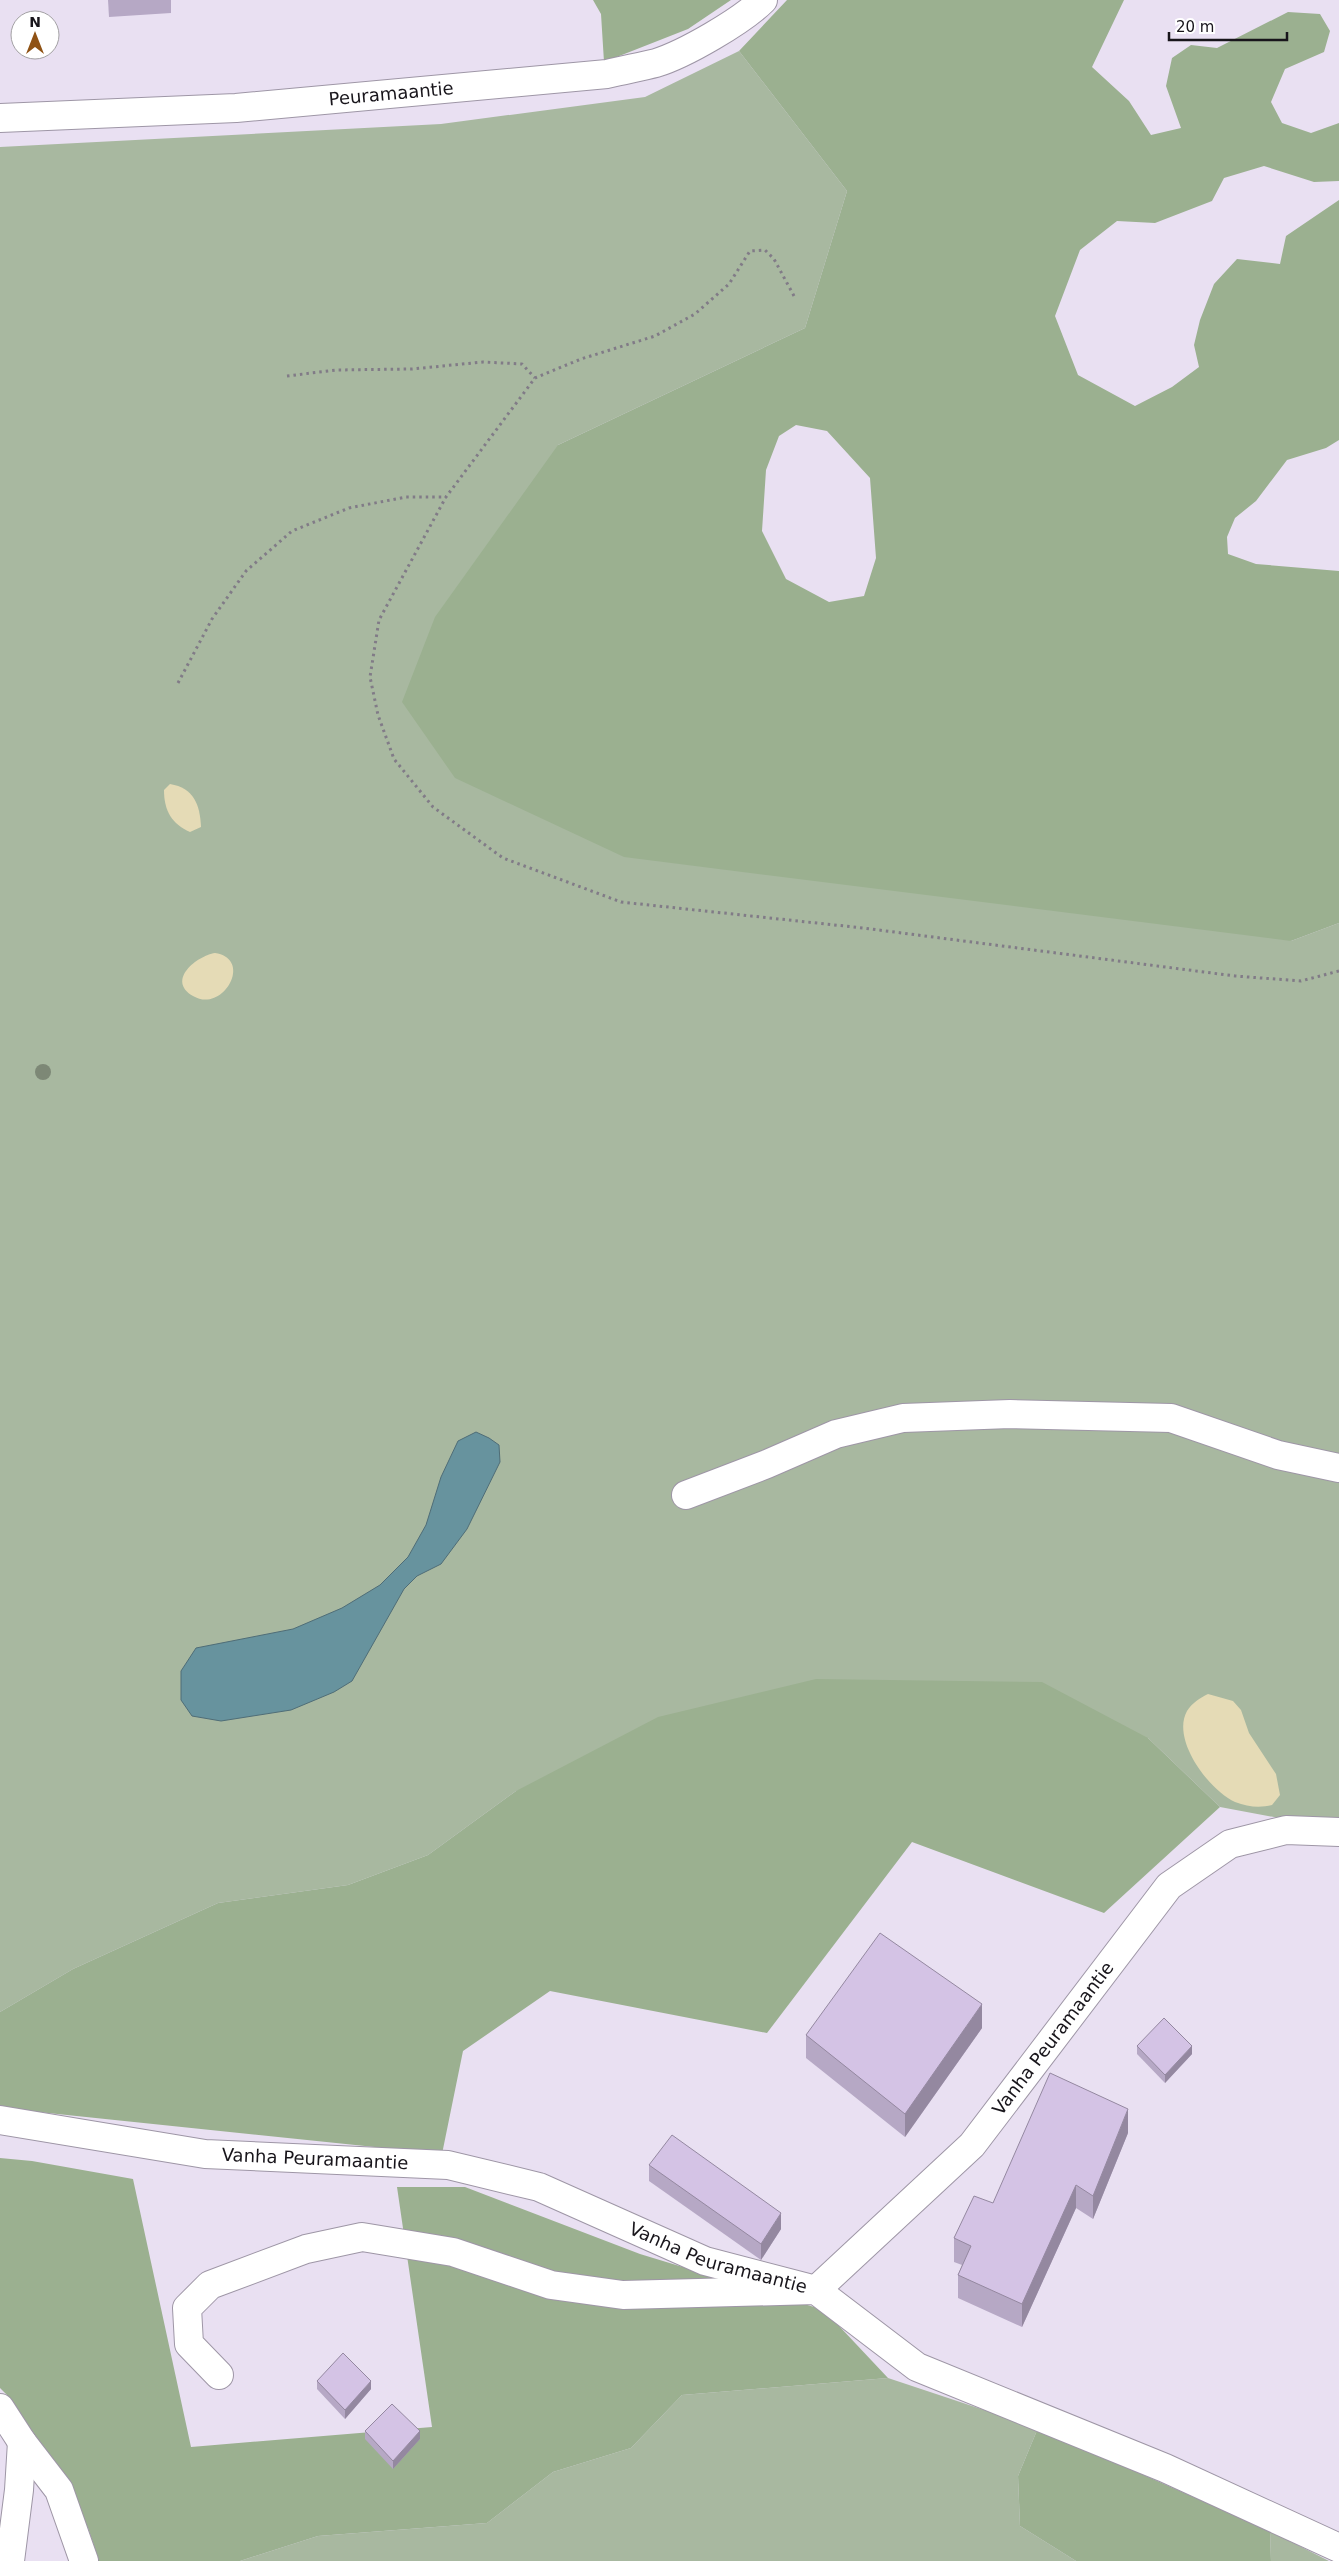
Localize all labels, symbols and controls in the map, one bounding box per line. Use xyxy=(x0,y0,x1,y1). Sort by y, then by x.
north arrow xyxy=(10,10,60,60)
scale bar xyxy=(1169,10,1286,42)
text: N xyxy=(29,14,41,30)
text: 20 m xyxy=(1176,18,1214,36)
street label: Peuramaantie xyxy=(328,77,454,109)
street label: Vanha Peuramaantie xyxy=(988,1957,1118,2119)
street label: Vanha Peuramaantie xyxy=(221,2144,409,2173)
street label: Vanha Peuramaantie xyxy=(626,2218,809,2297)

